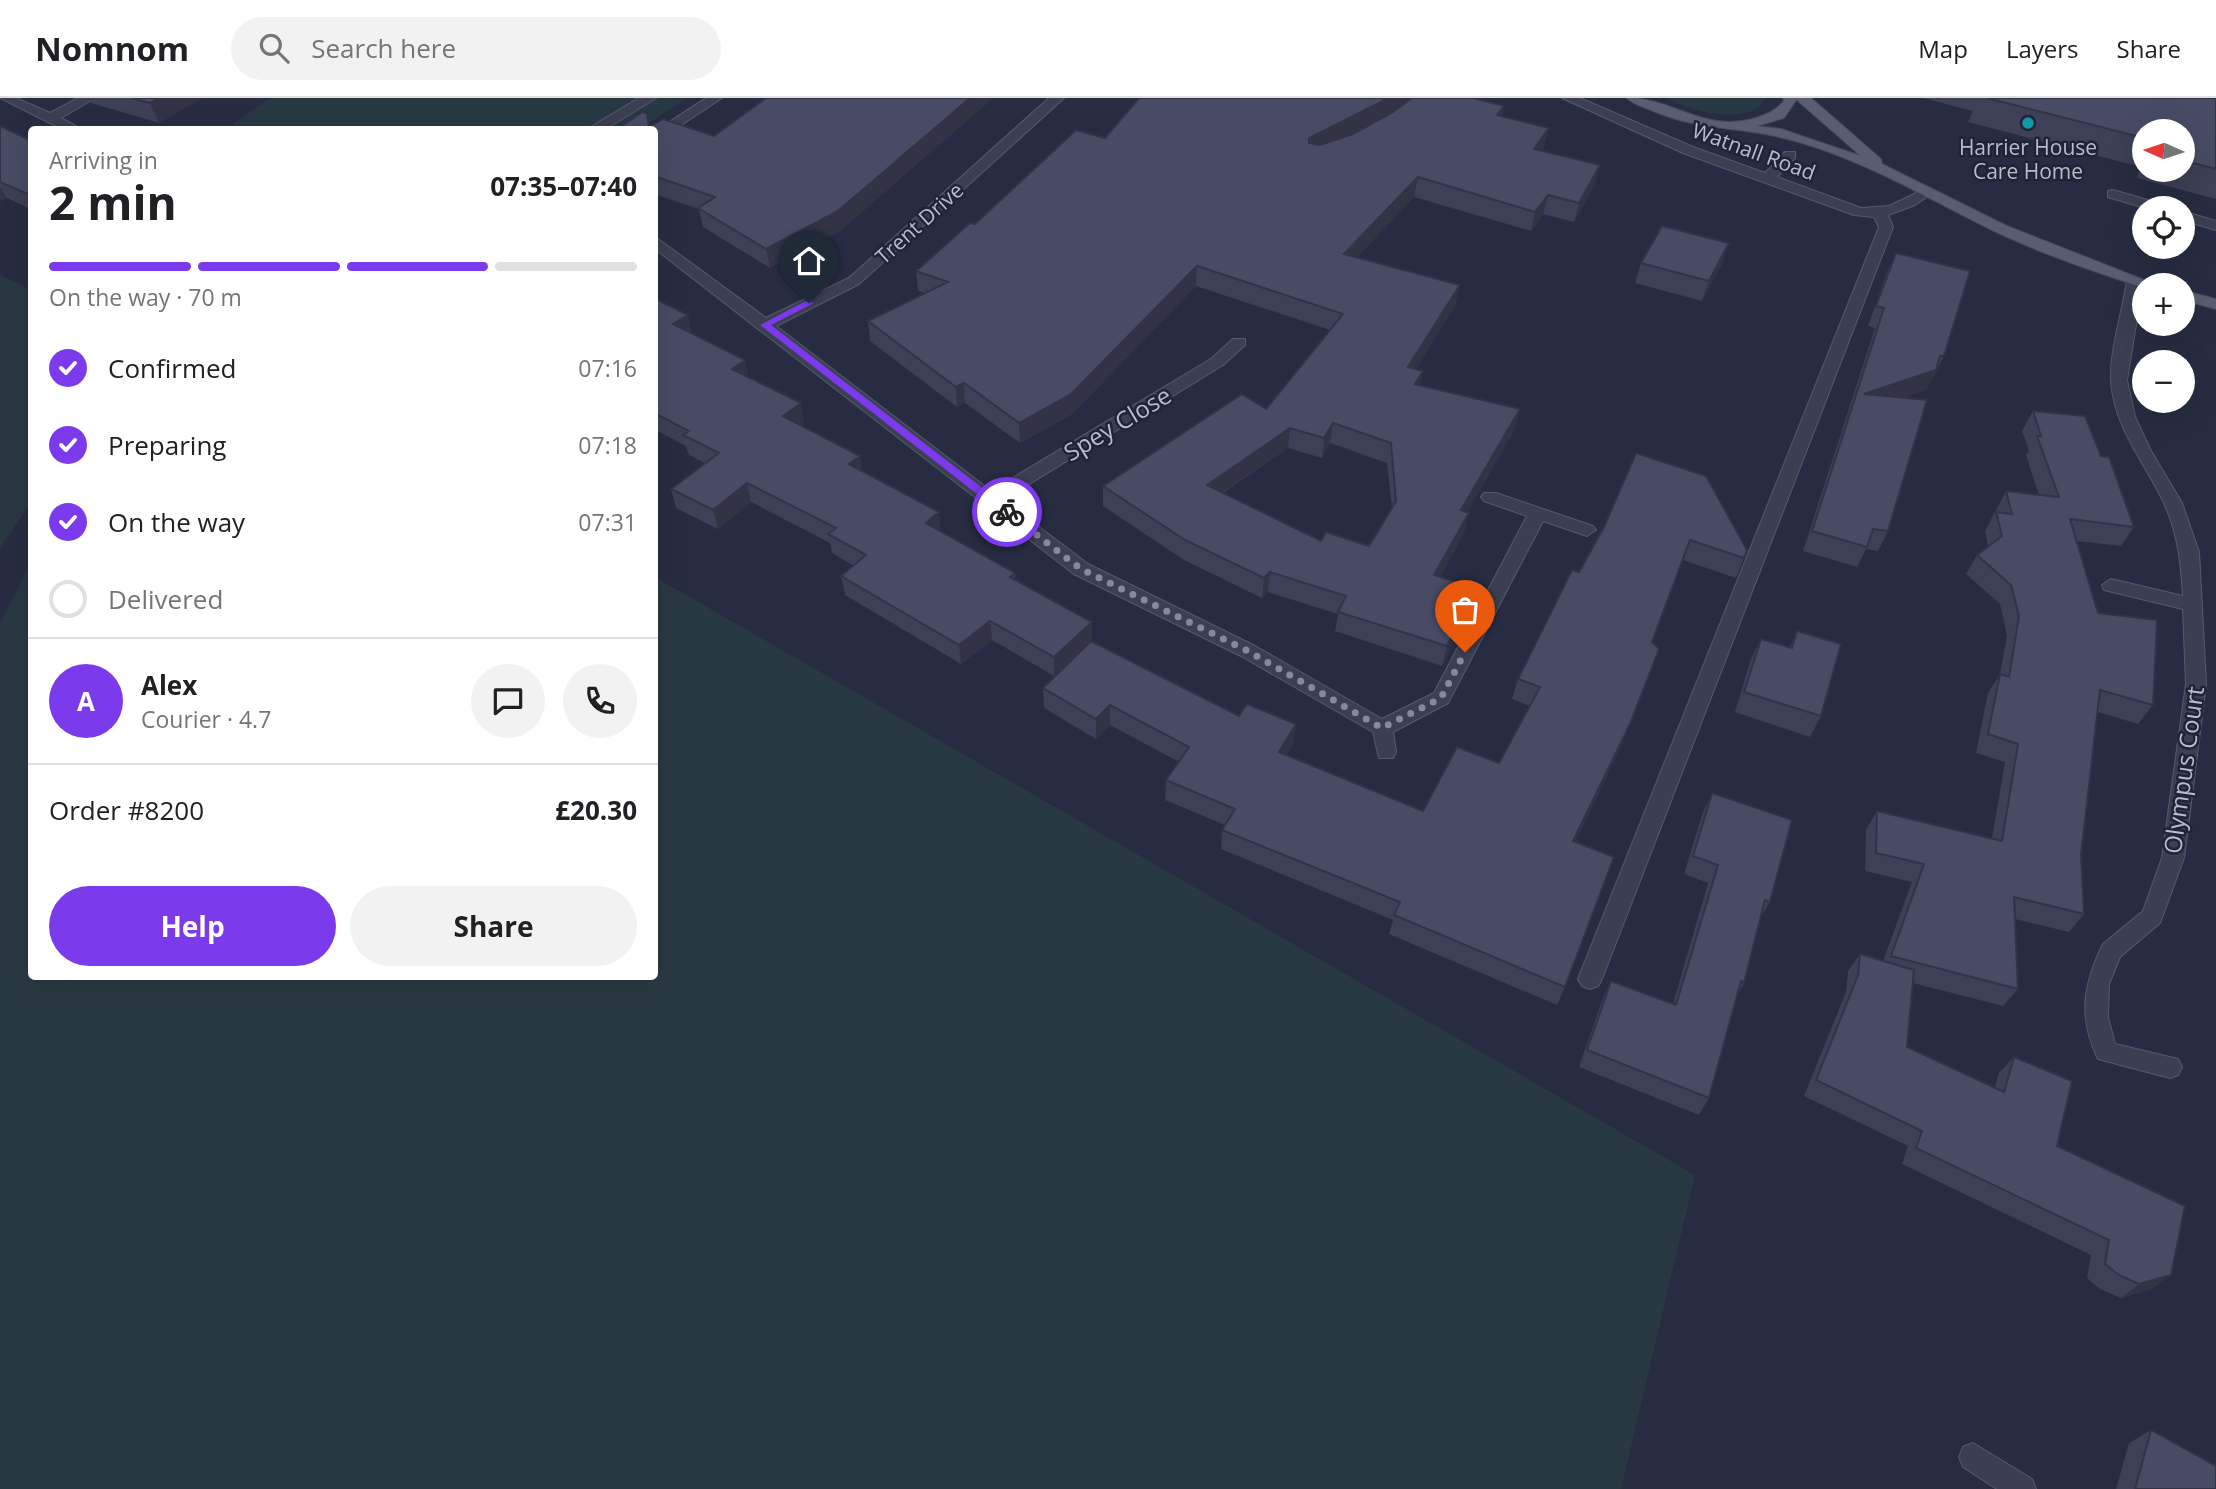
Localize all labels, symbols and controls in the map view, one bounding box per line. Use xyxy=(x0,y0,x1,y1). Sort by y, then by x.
search box xyxy=(231,17,721,80)
text: Nomnom xyxy=(35,26,189,71)
icon: search xyxy=(255,29,293,67)
text: Search here xyxy=(311,30,456,66)
text: Map xyxy=(1918,32,1968,65)
text: Layers xyxy=(2006,32,2079,65)
text: Share xyxy=(2117,32,2181,65)
marker: Harrier House Care Home xyxy=(2020,115,2036,131)
street label: Watnall Road xyxy=(1688,116,1820,186)
north arrow xyxy=(2132,119,2194,182)
map controls xyxy=(2132,119,2195,413)
place label: Harrier House Care Home xyxy=(1959,133,2097,185)
text: Arriving in xyxy=(49,144,158,176)
text: 07:35–07:40 xyxy=(490,168,637,204)
text: 2 min xyxy=(49,171,177,233)
street label: Trent Drive xyxy=(869,176,969,270)
button: locate xyxy=(2132,196,2195,259)
pin xyxy=(779,231,839,303)
icon: home xyxy=(790,242,828,280)
button: + xyxy=(2132,273,2195,336)
text: On the way · 70 m xyxy=(49,281,242,313)
icon: check xyxy=(49,349,87,387)
text: Confirmed xyxy=(108,350,236,386)
button: − xyxy=(2132,350,2195,413)
text: 07:16 xyxy=(578,352,637,384)
street label: Spey Close xyxy=(1057,378,1177,468)
icon: check xyxy=(49,426,87,464)
text: Preparing xyxy=(108,427,226,463)
text: 07:18 xyxy=(578,429,637,461)
courier xyxy=(972,477,1042,547)
icon: bike xyxy=(988,493,1026,531)
icon: check xyxy=(49,503,87,541)
text: On the way xyxy=(108,504,245,540)
text: 07:31 xyxy=(578,506,637,538)
pin xyxy=(1435,580,1495,652)
text: Delivered xyxy=(108,581,223,617)
icon: bag xyxy=(1446,591,1484,629)
button: chat xyxy=(471,664,545,738)
button: phone xyxy=(563,664,637,738)
text: Alex xyxy=(141,667,197,703)
text: A xyxy=(77,683,95,719)
street label: Olympus Court xyxy=(2155,684,2211,856)
text: Courier · 4.7 xyxy=(141,703,271,735)
text: Order #8200 xyxy=(49,792,204,828)
text: £20.30 xyxy=(555,792,637,828)
button: Help xyxy=(49,886,336,966)
button: Share xyxy=(350,886,637,966)

